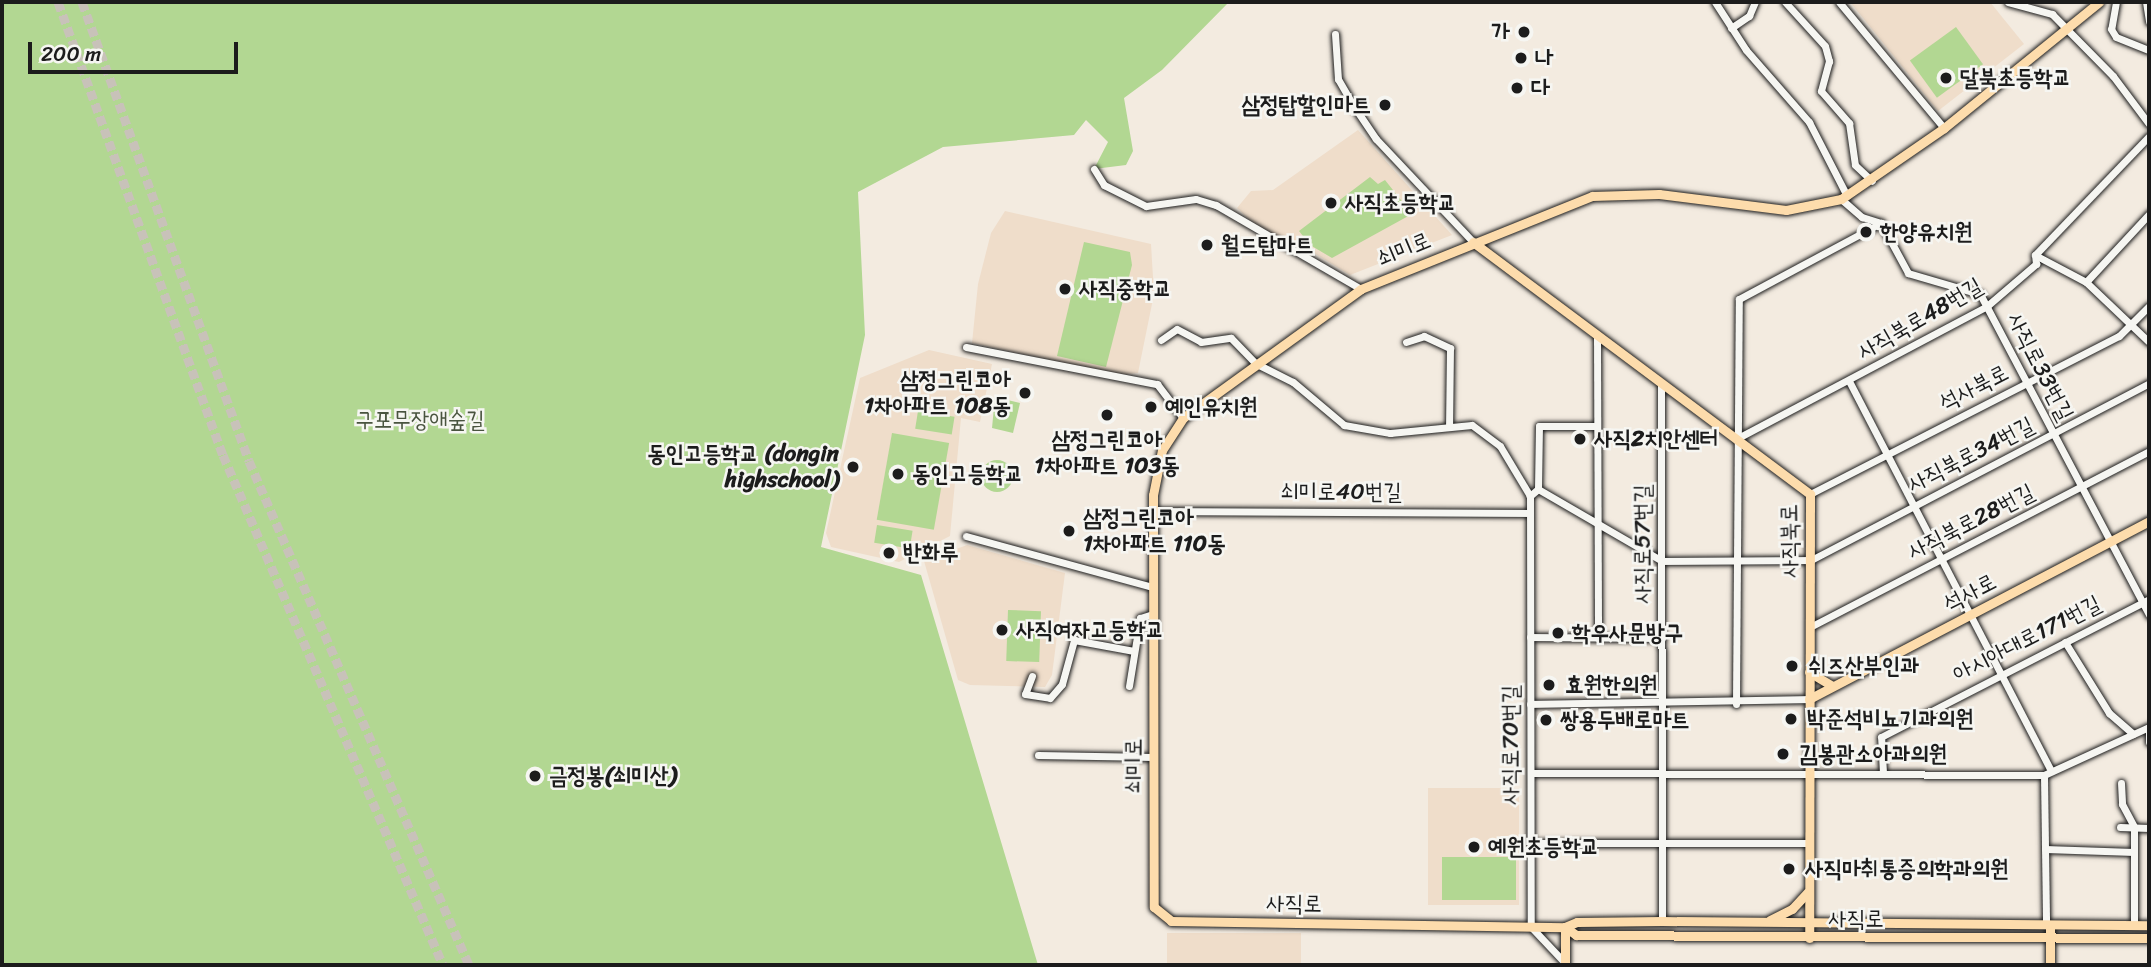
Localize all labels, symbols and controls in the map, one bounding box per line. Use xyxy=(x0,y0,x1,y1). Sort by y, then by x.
place label: 가 xyxy=(1491,18,1510,46)
marker: 가 xyxy=(1516,24,1532,40)
scale bar xyxy=(32,28,242,72)
text: 200 m xyxy=(41,35,101,73)
place label: 나 xyxy=(1535,44,1554,72)
marker: 나 xyxy=(1513,50,1529,66)
place label: 달북초등학교 xyxy=(1960,64,2071,92)
marker: 달북초등학교 xyxy=(1938,70,1954,86)
place label: 다 xyxy=(1531,74,1550,102)
marker: 다 xyxy=(1509,80,1525,96)
place label: 삼정탑할인마트 xyxy=(1241,91,1371,119)
marker: 삼정탑할인마트 xyxy=(1377,97,1393,113)
place label: 사직초등학교 xyxy=(1345,189,1456,217)
marker: 사직초등학교 xyxy=(1323,195,1339,211)
place label: 한양유치원 xyxy=(1880,218,1973,246)
marker: 한양유치원 xyxy=(1858,224,1874,240)
street label: 쇠미로 xyxy=(1373,226,1435,274)
place label: 월드탑마트 xyxy=(1221,231,1314,259)
marker: 월드탑마트 xyxy=(1199,237,1215,253)
street label: 사직북로48번길 xyxy=(1853,272,1987,366)
place label: 사직중학교 xyxy=(1079,275,1172,303)
marker: 사직중학교 xyxy=(1057,281,1073,297)
street label: 사직로33번길 xyxy=(2001,308,2079,426)
street label: 석사북로 xyxy=(1935,359,2013,417)
place label: 삼정그린코아 1차아파트 108동 xyxy=(864,366,1011,420)
marker: 삼정그린코아 1차아파트 108동 xyxy=(1017,385,1033,401)
place label: 예인유치원 xyxy=(1165,393,1258,421)
marker: 예인유치원 xyxy=(1143,399,1159,415)
park label: 구포무장애숲길 xyxy=(355,406,485,434)
marker: 삼정그린코아 1차아파트 103동 xyxy=(1099,407,1115,423)
street label: 사직북로34번길 xyxy=(1903,411,2039,499)
place label: 사직2치안센터 xyxy=(1594,425,1718,453)
place label: 삼정그린코아 1차아파트 103동 xyxy=(1034,426,1180,480)
marker: 사직2치안센터 xyxy=(1572,431,1588,447)
place label: 동인고등학교 (dongin highschool) xyxy=(647,440,839,494)
marker: 동인고등학교 (dongin highschool) xyxy=(845,459,861,475)
place label: 동인고등학교 xyxy=(912,460,1023,488)
marker: 동인고등학교 xyxy=(890,466,906,482)
street label: 쇠미로40번길 xyxy=(1280,478,1402,506)
street label: 사직북로28번길 xyxy=(1903,478,2039,566)
street label: 사직로57번길 xyxy=(1629,484,1657,604)
place label: 삼정그린코아 1차아파트 110동 xyxy=(1083,504,1226,558)
street label: 사직북로 xyxy=(1776,504,1804,578)
marker: 삼정그린코아 1차아파트 110동 xyxy=(1061,523,1077,539)
place label: 반화루 xyxy=(903,539,959,567)
marker: 반화루 xyxy=(881,545,897,561)
street label: 석사로 xyxy=(1939,568,2001,618)
street label: 아시아대로171번길 xyxy=(1948,590,2106,688)
place label: 사직여자고등학교 xyxy=(1016,616,1164,644)
place label: 학우사문방구 xyxy=(1572,619,1683,647)
marker: 사직여자고등학교 xyxy=(994,622,1010,638)
marker: 학우사문방구 xyxy=(1550,625,1566,641)
place label: 쉬즈산부인과 xyxy=(1808,652,1919,680)
marker: 쉬즈산부인과 xyxy=(1782,656,1802,676)
place label: 효원한의원 xyxy=(1565,671,1658,699)
marker: 효원한의원 xyxy=(1539,675,1559,695)
street label: 사직로70번길 xyxy=(1497,685,1525,805)
place label: 박준석비뇨기과의원 xyxy=(1807,705,1974,733)
place label: 쌍용두배로마트 xyxy=(1560,706,1690,734)
marker: 박준석비뇨기과의원 xyxy=(1781,709,1801,729)
marker: 쌍용두배로마트 xyxy=(1538,712,1554,728)
street label: 쇠미로 xyxy=(1120,738,1148,794)
place label: 김봉관소아과의원 xyxy=(1799,740,1947,768)
marker: 김봉관소아과의원 xyxy=(1773,744,1793,764)
place label: 금정봉(쇠미산) xyxy=(549,762,676,790)
marker: 금정봉(쇠미산) xyxy=(527,768,543,784)
place label: 예원초등학교 xyxy=(1488,833,1599,861)
marker: 예원초등학교 xyxy=(1466,839,1482,855)
place label: 사직마취통증의학과의원 xyxy=(1805,855,2009,883)
marker: 사직마취통증의학과의원 xyxy=(1779,859,1799,879)
street label: 사직로 xyxy=(1266,890,1322,918)
street label: 사직로 xyxy=(1828,905,1884,933)

